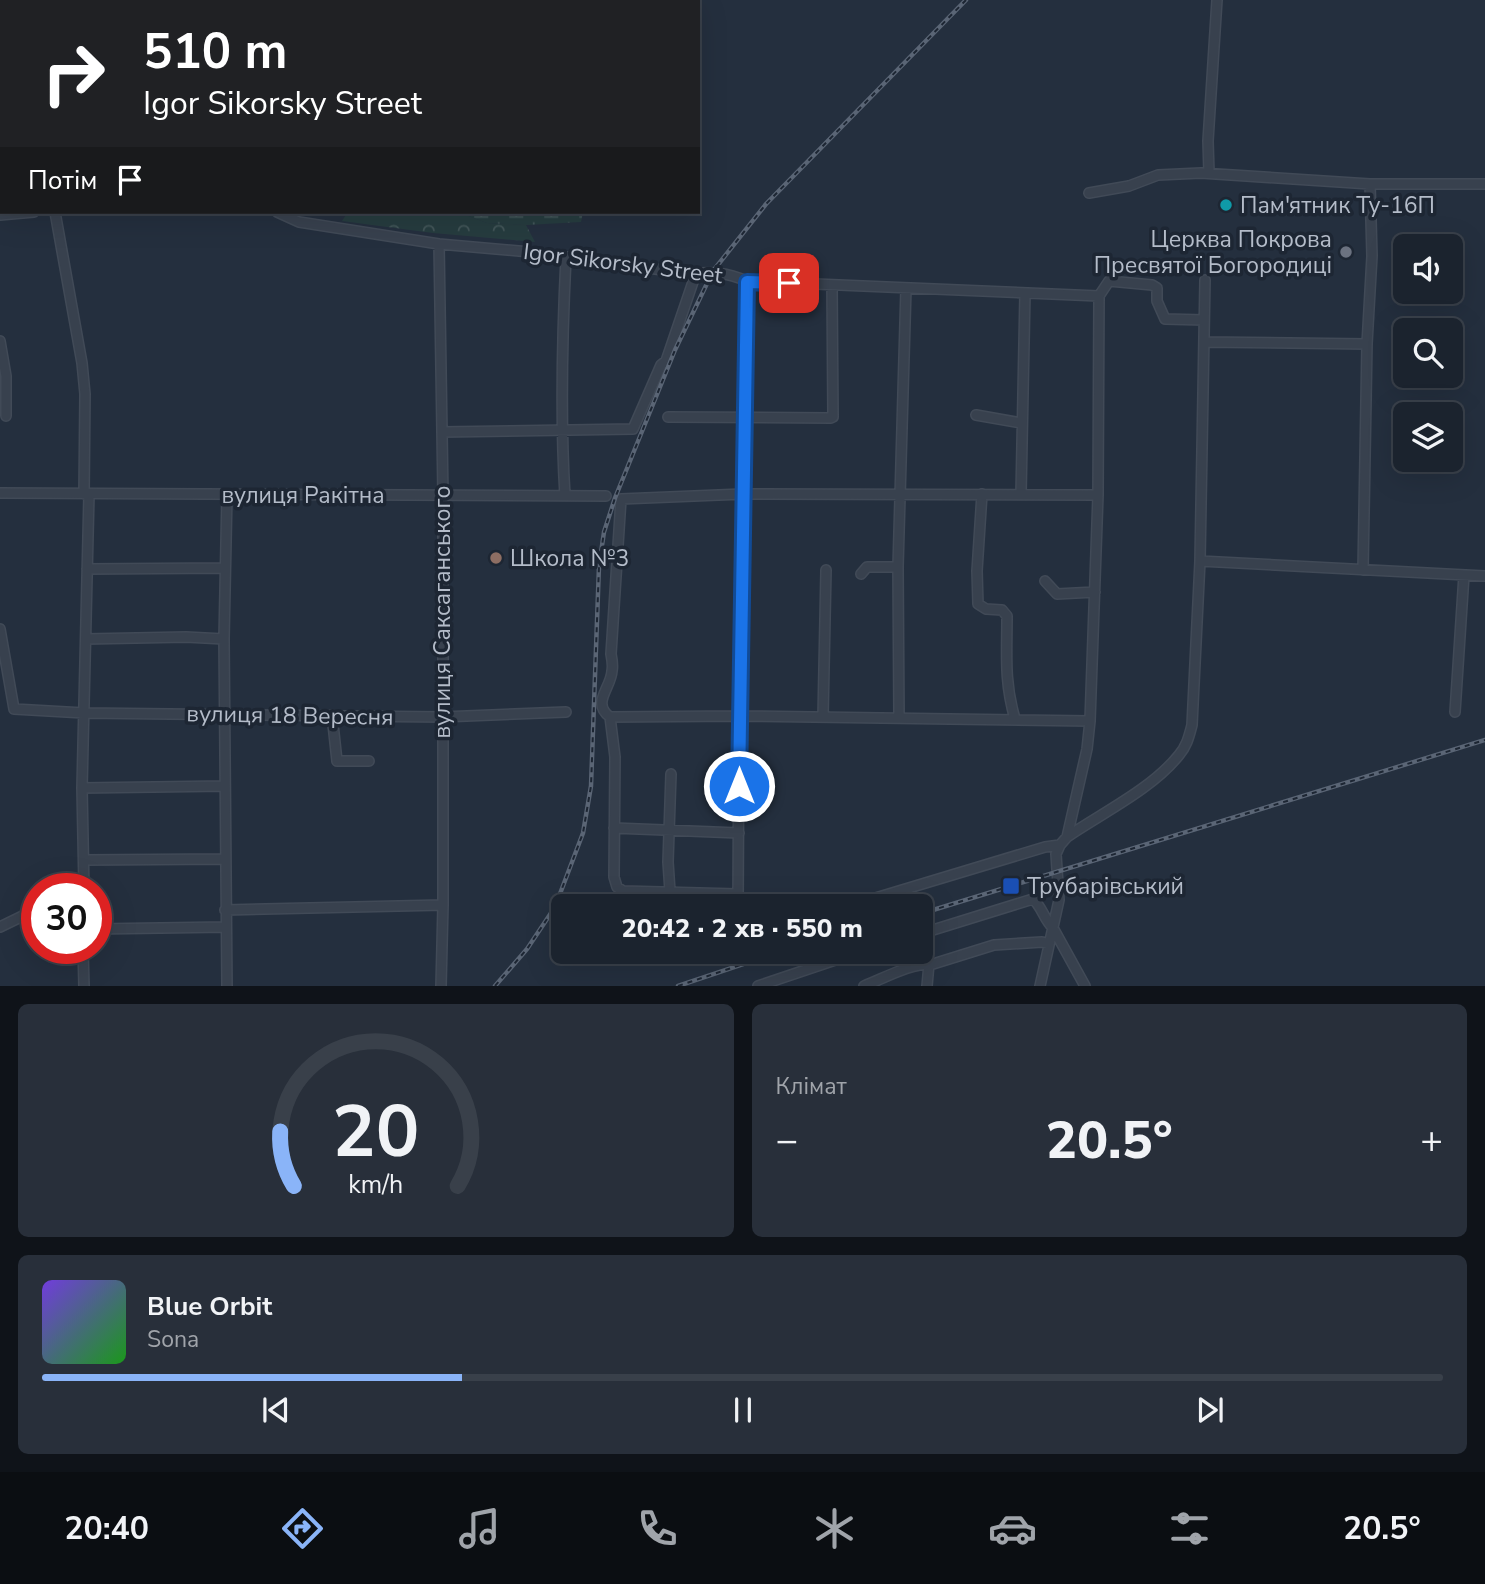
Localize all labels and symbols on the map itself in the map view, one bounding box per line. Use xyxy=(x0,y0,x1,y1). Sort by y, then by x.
place label: Пам'ятник Ту-16П xyxy=(1240,190,1435,221)
marker: Пам'ятник Ту-16П xyxy=(1218,197,1234,213)
place label: Церква Покрова Пресвятої Богородиці xyxy=(1094,224,1332,281)
street label: Igor Sikorsky Street xyxy=(522,236,725,291)
marker: Церква Покрова Пресвятої Богородиці xyxy=(1338,244,1354,260)
pin xyxy=(759,253,819,313)
street label: вулиця Ракітна xyxy=(221,480,385,511)
street label: вулиця Саксаганського xyxy=(427,486,458,738)
place label: Школа №3 xyxy=(510,543,629,574)
marker: Школа №3 xyxy=(488,550,504,566)
street label: вулиця 18 Вересня xyxy=(186,698,394,733)
position arrow xyxy=(702,749,776,823)
place label: Трубарівський xyxy=(1027,871,1184,902)
speed limit sign: 30 xyxy=(21,873,112,964)
marker: Трубарівський xyxy=(1001,876,1021,896)

